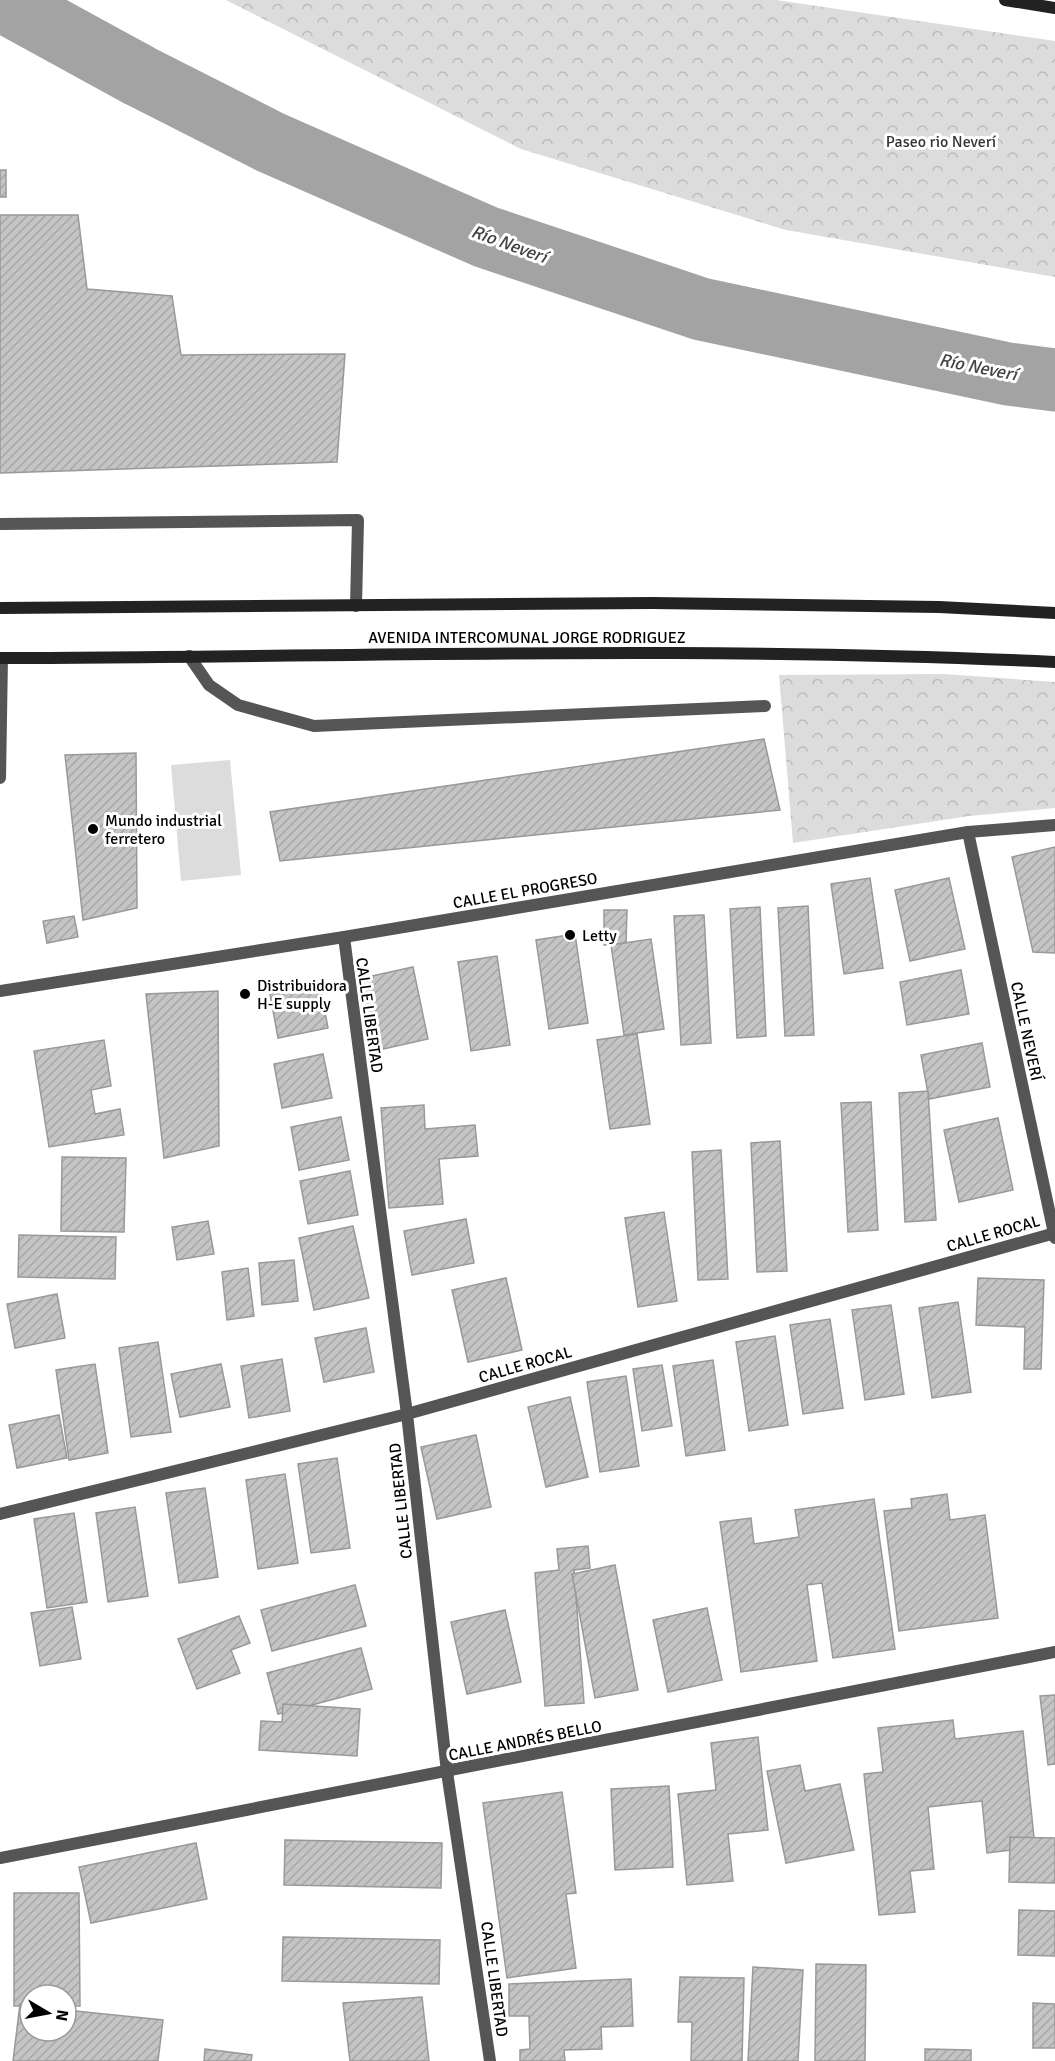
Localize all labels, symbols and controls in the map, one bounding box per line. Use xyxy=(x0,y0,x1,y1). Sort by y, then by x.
park label: Paseo rio Neverí xyxy=(886,132,997,152)
water label: Río Neverí xyxy=(468,220,553,269)
water label: Río Neverí xyxy=(937,349,1022,386)
street label: AVENIDA INTERCOMUNAL JORGE RODRIGUEZ xyxy=(368,628,686,648)
place label: Mundo industrial ferretero xyxy=(105,811,222,849)
marker: Mundo industrial ferretero xyxy=(86,822,100,836)
street label: CALLE EL PROGRESO xyxy=(451,868,599,914)
place label: Letty xyxy=(582,926,617,946)
marker: Letty xyxy=(563,928,577,942)
street label: CALLE LIBERTAD xyxy=(351,956,387,1074)
place label: Distribuidora H-E supply xyxy=(257,976,347,1014)
street label: CALLE NEVERÍ xyxy=(1006,980,1046,1083)
marker: Distribuidora H-E supply xyxy=(238,987,252,1001)
street label: CALLE ROCAL xyxy=(944,1211,1042,1257)
street label: CALLE ROCAL xyxy=(476,1342,574,1388)
street label: CALLE LIBERTAD xyxy=(385,1442,417,1560)
street label: CALLE ANDRÉS BELLO xyxy=(447,1716,604,1766)
street label: CALLE LIBERTAD xyxy=(476,1920,512,2038)
north arrow xyxy=(18,1983,78,2043)
text: N xyxy=(51,2008,73,2023)

